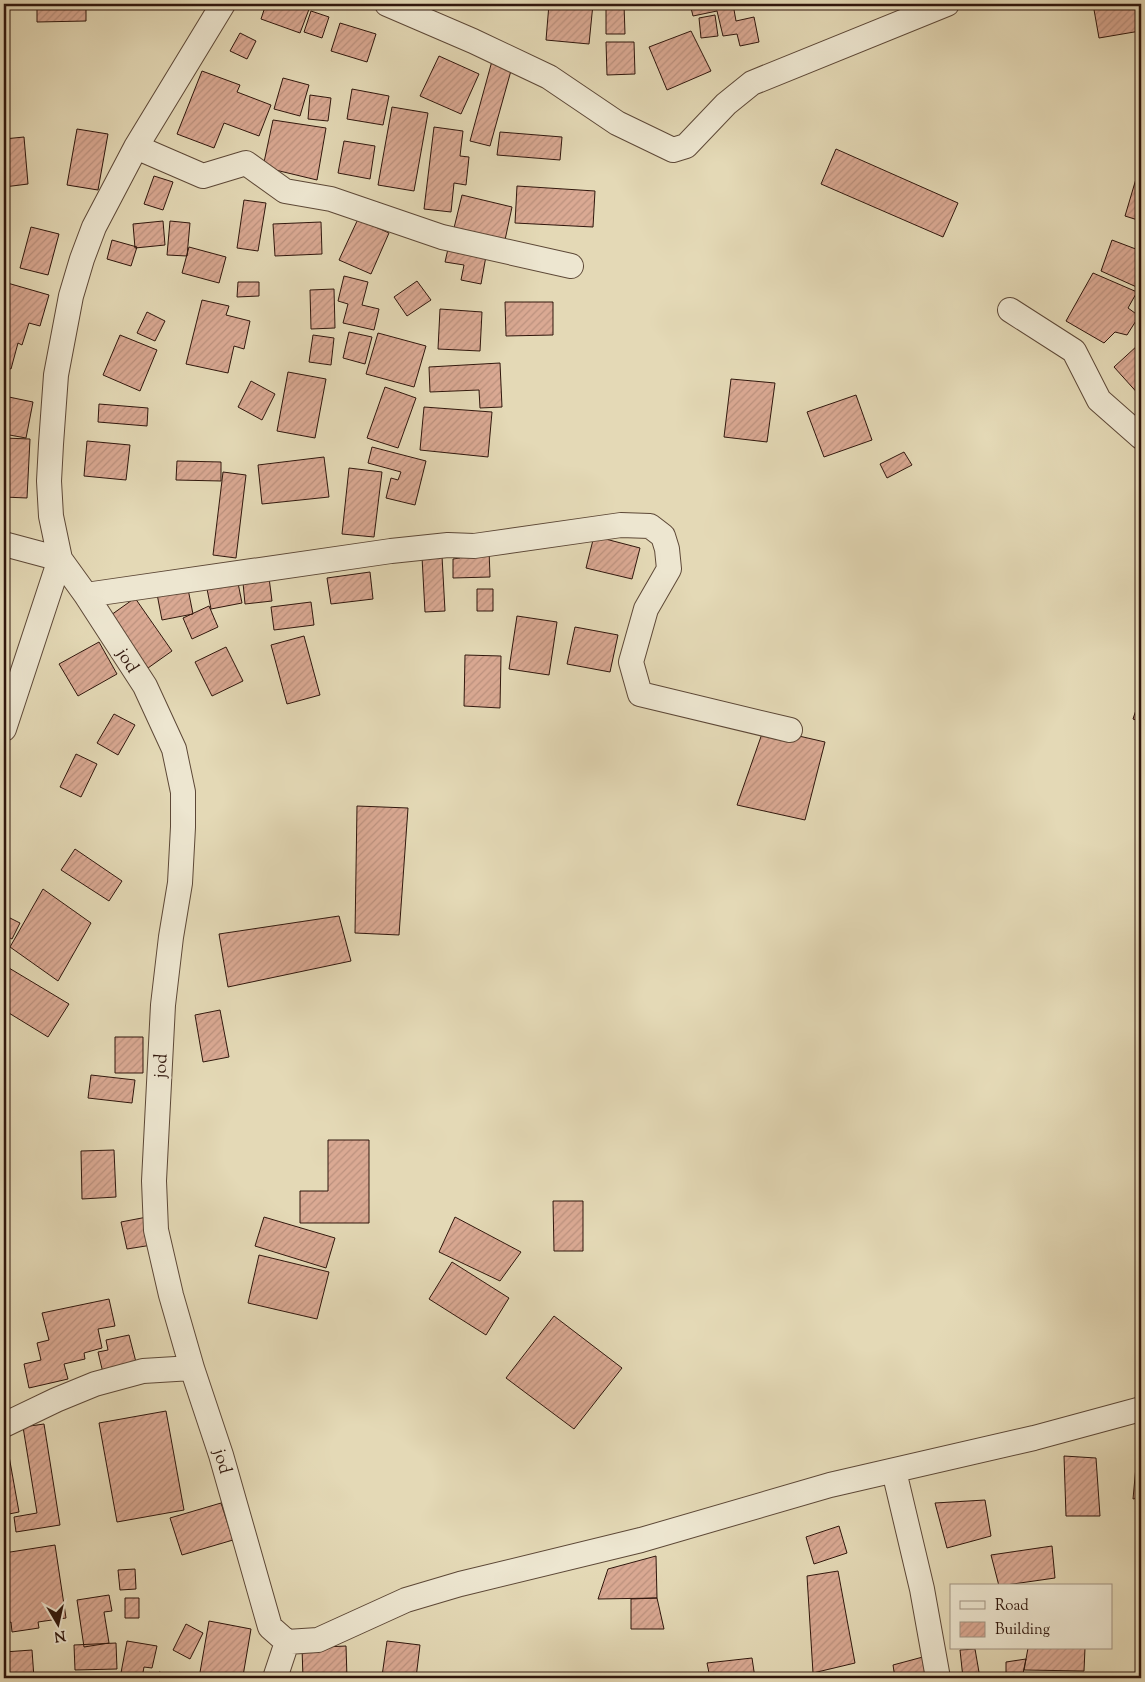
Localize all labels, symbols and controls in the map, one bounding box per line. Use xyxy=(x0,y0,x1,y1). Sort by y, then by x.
street label: jod xyxy=(109,644,144,679)
street label: jod xyxy=(148,1053,176,1079)
street label: jod xyxy=(205,1446,237,1477)
legend xyxy=(950,1584,1112,1650)
text: Road xyxy=(995,1596,1029,1617)
north arrow xyxy=(32,1600,82,1650)
text: Building xyxy=(995,1620,1050,1641)
text: N xyxy=(53,1624,67,1646)

